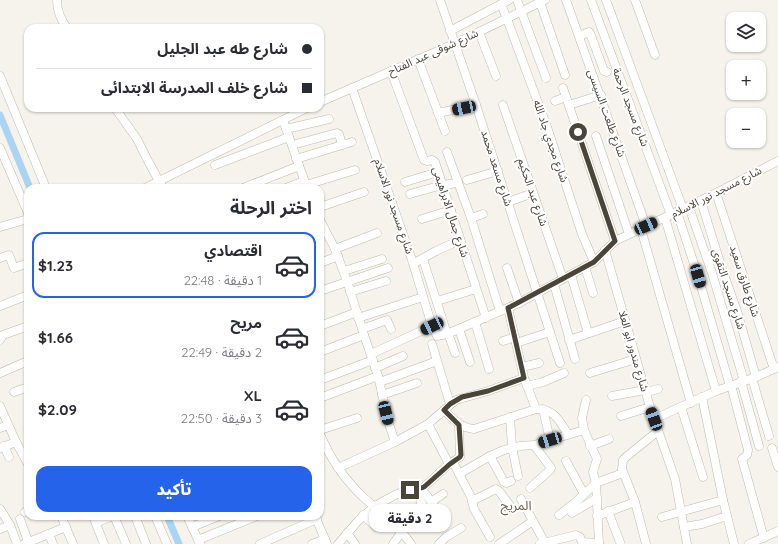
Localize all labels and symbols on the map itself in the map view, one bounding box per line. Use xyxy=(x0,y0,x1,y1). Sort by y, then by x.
street label: شارع شوقى عبد الفتاح xyxy=(386,26,481,79)
street label: شارع مسجد الرحمة xyxy=(609,66,653,149)
street label: شارع طلعت السيسى xyxy=(584,67,629,159)
street label: شارع مجدي جاد الله xyxy=(528,98,572,185)
car xyxy=(451,100,477,116)
route start xyxy=(569,123,587,141)
street label: شارع مسعد محمد xyxy=(477,128,516,208)
street label: شارع مسجد نور الاسلام xyxy=(370,156,417,256)
street label: شارع عبد الحكيم xyxy=(513,156,551,229)
street label: شارع مسجد نور الاسلام xyxy=(668,163,765,222)
street label: شارع جمال الابراهيمى xyxy=(429,165,472,260)
car xyxy=(633,216,659,236)
street label: شارع طارق سعيد xyxy=(726,243,763,319)
street label: شارع مسجد التقوى xyxy=(708,247,749,332)
car xyxy=(689,263,707,289)
street label: شارع مندور ابو العلا xyxy=(615,309,652,394)
car xyxy=(419,315,445,337)
car xyxy=(377,400,395,426)
car xyxy=(644,406,664,432)
car xyxy=(537,431,563,449)
route end xyxy=(401,481,419,499)
district label: المريج xyxy=(500,497,532,516)
callout: 2 دقيقة xyxy=(369,504,451,532)

